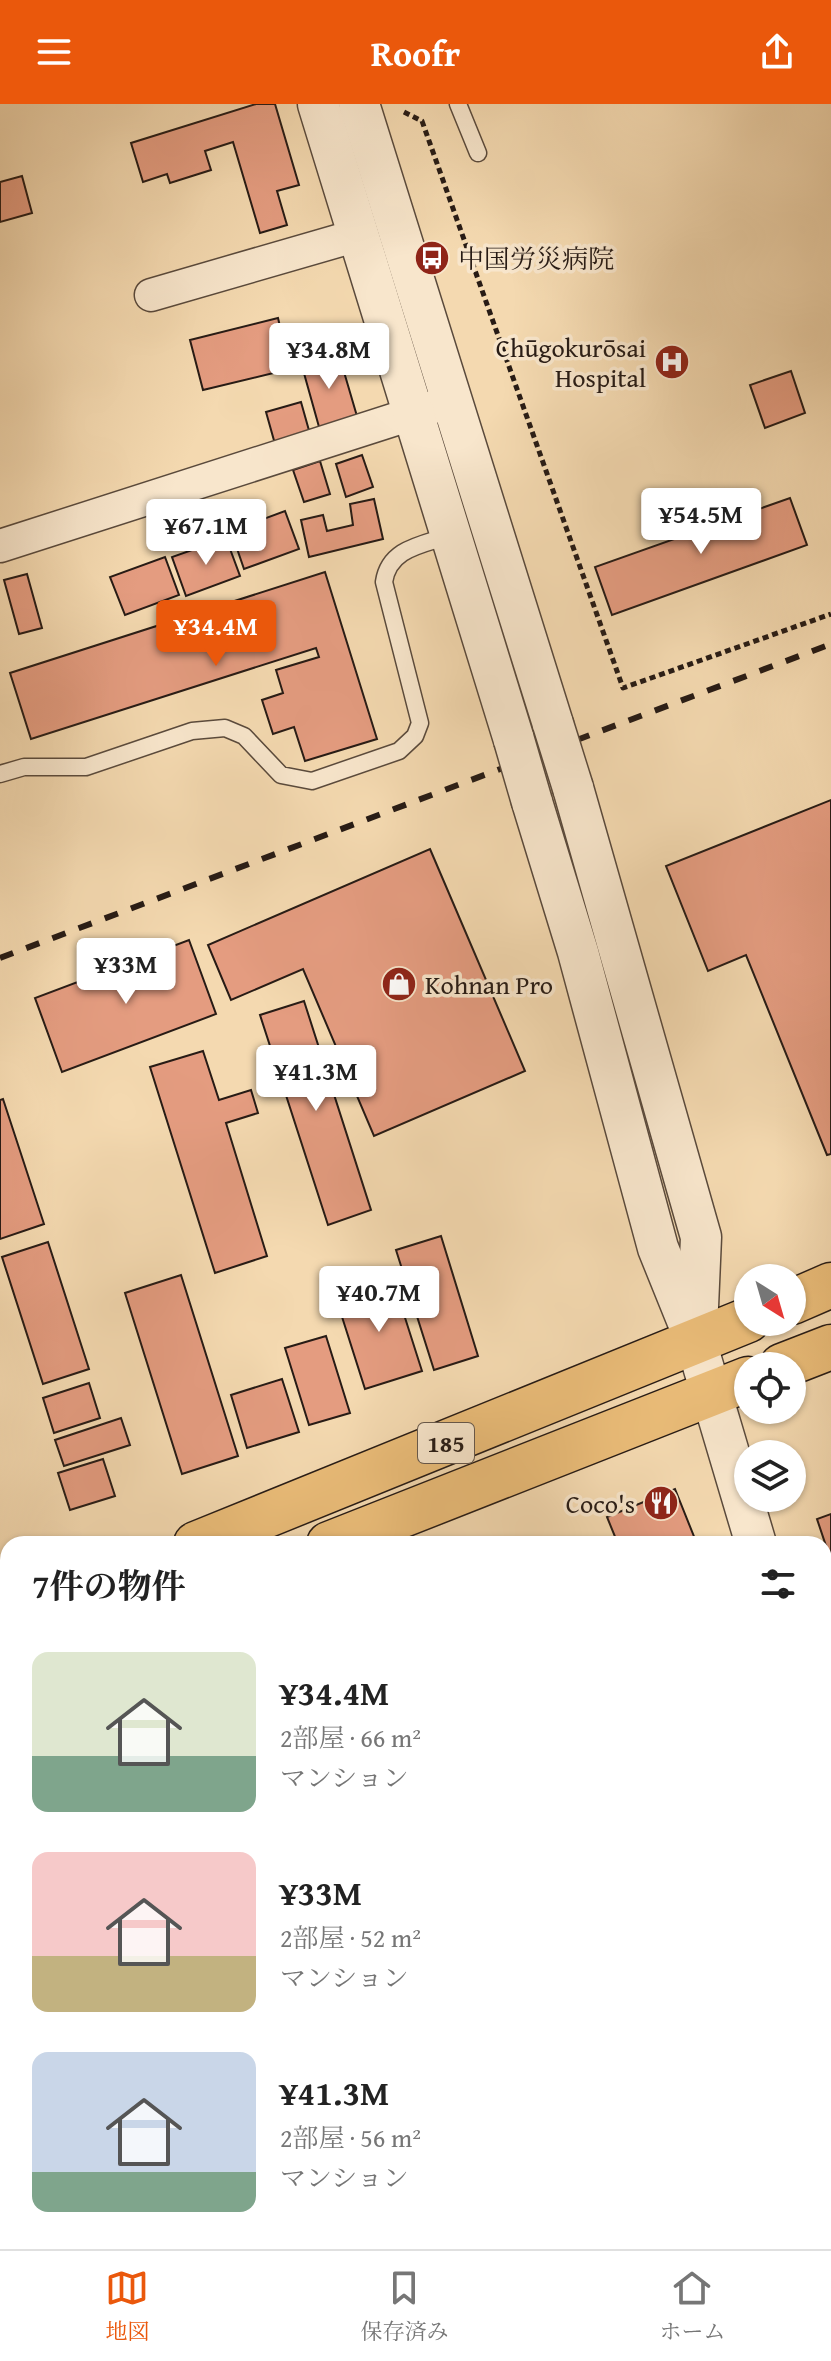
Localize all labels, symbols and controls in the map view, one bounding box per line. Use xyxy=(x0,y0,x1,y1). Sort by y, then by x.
text: Roofr xyxy=(371,26,460,79)
icon: menu xyxy=(32,30,76,74)
icon: share xyxy=(755,30,799,74)
bus stop icon: 中国労災病院 xyxy=(413,239,451,277)
place label: 中国労災病院 xyxy=(458,239,614,278)
pin: ¥34.8M xyxy=(264,323,394,391)
place label: Chūgokurōsai Hospital xyxy=(496,328,646,397)
text: ¥34.8M xyxy=(287,329,371,368)
hospital icon: Chūgokurōsai Hospital xyxy=(653,343,691,381)
pin: ¥54.5M xyxy=(636,488,766,556)
text: ¥54.5M xyxy=(659,494,743,533)
pin: ¥67.1M xyxy=(141,499,271,567)
text: ¥67.1M xyxy=(164,505,248,544)
pin: ¥34.4M xyxy=(151,600,281,668)
text: ¥34.4M xyxy=(174,606,258,645)
pin: ¥33M xyxy=(79,938,173,1006)
text: ¥33M xyxy=(95,944,157,983)
shop icon: Kohnan Pro xyxy=(380,965,418,1003)
place label: Kohnan Pro xyxy=(425,965,553,1004)
pin: ¥41.3M xyxy=(251,1045,381,1113)
text: ¥41.3M xyxy=(274,1051,358,1090)
north arrow xyxy=(734,1264,806,1336)
map controls xyxy=(734,1264,806,1512)
pin: ¥40.7M xyxy=(314,1266,444,1334)
text: ¥40.7M xyxy=(337,1272,421,1311)
button: locate xyxy=(734,1352,806,1424)
road number: 185 xyxy=(418,1423,474,1463)
button: layers xyxy=(734,1440,806,1512)
place label: Coco's xyxy=(566,1484,635,1523)
restaurant icon: Coco's xyxy=(642,1484,680,1522)
text: 7件の物件 xyxy=(32,1561,186,1610)
icon: filters xyxy=(756,1562,800,1606)
text: ¥34.4M xyxy=(280,1668,389,1717)
icon: home xyxy=(96,1684,192,1780)
text: 2部屋 · 66 m² xyxy=(280,1718,421,1757)
text: マンション xyxy=(280,1758,409,1797)
text: ¥33M xyxy=(280,1868,362,1917)
icon: home xyxy=(96,1884,192,1980)
text: 2部屋 · 52 m² xyxy=(280,1918,421,1957)
text: マンション xyxy=(280,1958,409,1997)
text: ¥41.3M xyxy=(280,2068,389,2117)
icon: home xyxy=(96,2084,192,2180)
text: 2部屋 · 56 m² xyxy=(280,2118,421,2157)
text: マンション xyxy=(280,2158,409,2197)
tab: 地図 xyxy=(105,2266,150,2347)
tab: 保存済み xyxy=(360,2266,449,2347)
tab: ホーム xyxy=(659,2266,726,2347)

